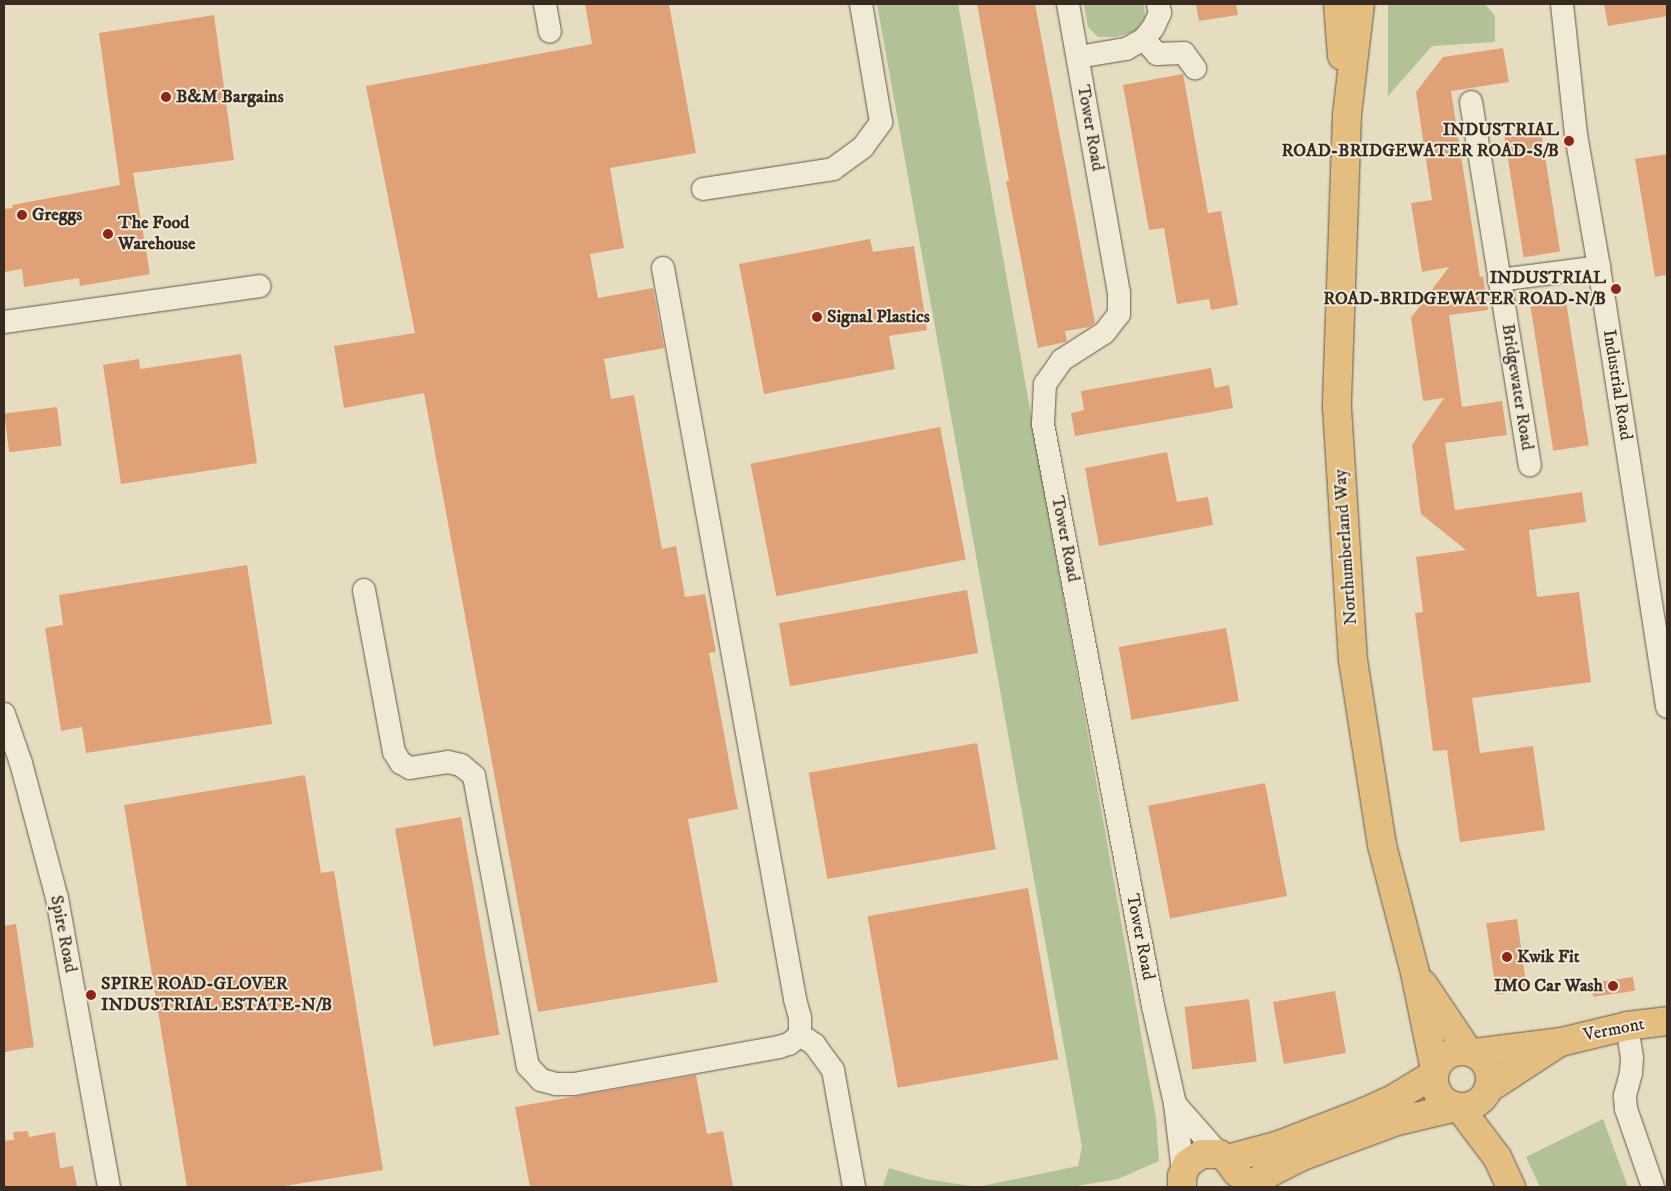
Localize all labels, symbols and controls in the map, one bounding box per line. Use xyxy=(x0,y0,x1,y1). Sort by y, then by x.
street label: Tower Road xyxy=(1072,83,1108,173)
place label: B&M Bargains xyxy=(176,86,284,108)
marker: B&M Bargains xyxy=(160,91,172,103)
place label: INDUSTRIAL ROAD-BRIDGEWATER ROAD-S/B xyxy=(1282,120,1559,162)
marker: INDUSTRIAL ROAD-BRIDGEWATER ROAD-S/B xyxy=(1563,135,1575,147)
place label: Greggs xyxy=(32,204,82,226)
marker: Greggs xyxy=(16,209,28,221)
place label: The Food Warehouse xyxy=(118,213,196,255)
marker: The Food Warehouse xyxy=(102,228,114,240)
place label: INDUSTRIAL ROAD-BRIDGEWATER ROAD-N/B xyxy=(1323,268,1606,310)
marker: INDUSTRIAL ROAD-BRIDGEWATER ROAD-N/B xyxy=(1610,283,1622,295)
place label: Signal Plastics xyxy=(827,306,930,328)
marker: Signal Plastics xyxy=(811,311,823,323)
street label: Bridgewater Road xyxy=(1496,322,1538,452)
street label: Industrial Road xyxy=(1598,328,1636,442)
street label: Northumberland Way xyxy=(1330,468,1362,626)
street label: Tower Road xyxy=(1046,494,1084,584)
street label: Tower Road xyxy=(1121,892,1159,982)
street label: Spire Road xyxy=(45,893,81,975)
place label: Kwik Fit xyxy=(1517,946,1579,968)
marker: Kwik Fit xyxy=(1501,951,1513,963)
place label: SPIRE ROAD-GLOVER INDUSTRIAL ESTATE-N/B xyxy=(101,974,332,1016)
place label: IMO Car Wash xyxy=(1494,975,1603,997)
marker: IMO Car Wash xyxy=(1607,980,1619,992)
marker: SPIRE ROAD-GLOVER INDUSTRIAL ESTATE-N/B xyxy=(85,989,97,1001)
street label: Vermont xyxy=(1582,1013,1646,1047)

